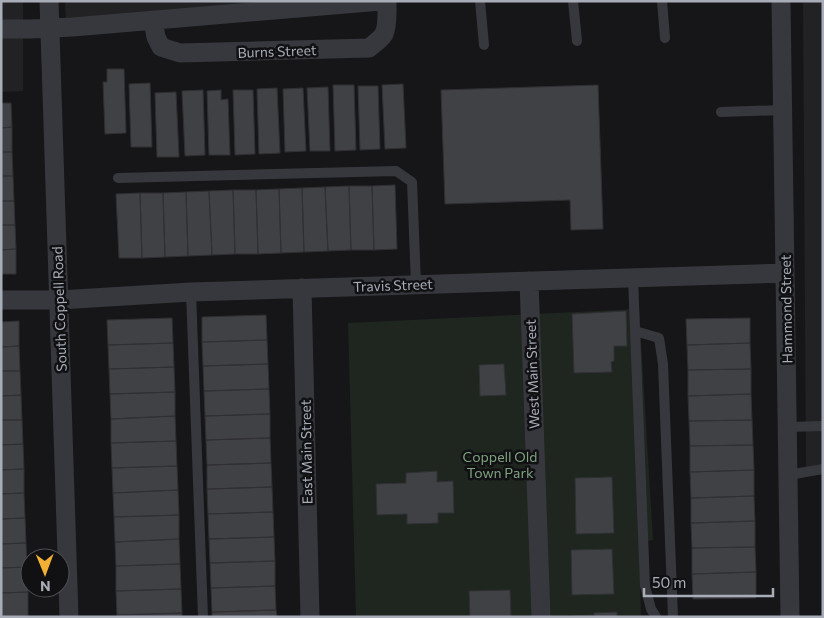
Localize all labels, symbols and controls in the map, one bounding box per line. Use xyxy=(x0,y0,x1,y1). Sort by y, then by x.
street label: Burns Street xyxy=(237,41,317,61)
street label: South Coppell Road xyxy=(48,246,70,372)
street label: Hammond Street xyxy=(777,254,795,364)
street label: Travis Street xyxy=(353,275,433,295)
street label: West Main Street xyxy=(522,319,542,429)
street label: East Main Street xyxy=(297,399,315,505)
park label: Coppell Old Town Park xyxy=(463,448,537,481)
north arrow xyxy=(20,548,70,598)
scale bar xyxy=(644,566,773,598)
text: 50 m xyxy=(652,573,686,591)
text: N xyxy=(40,578,51,595)

